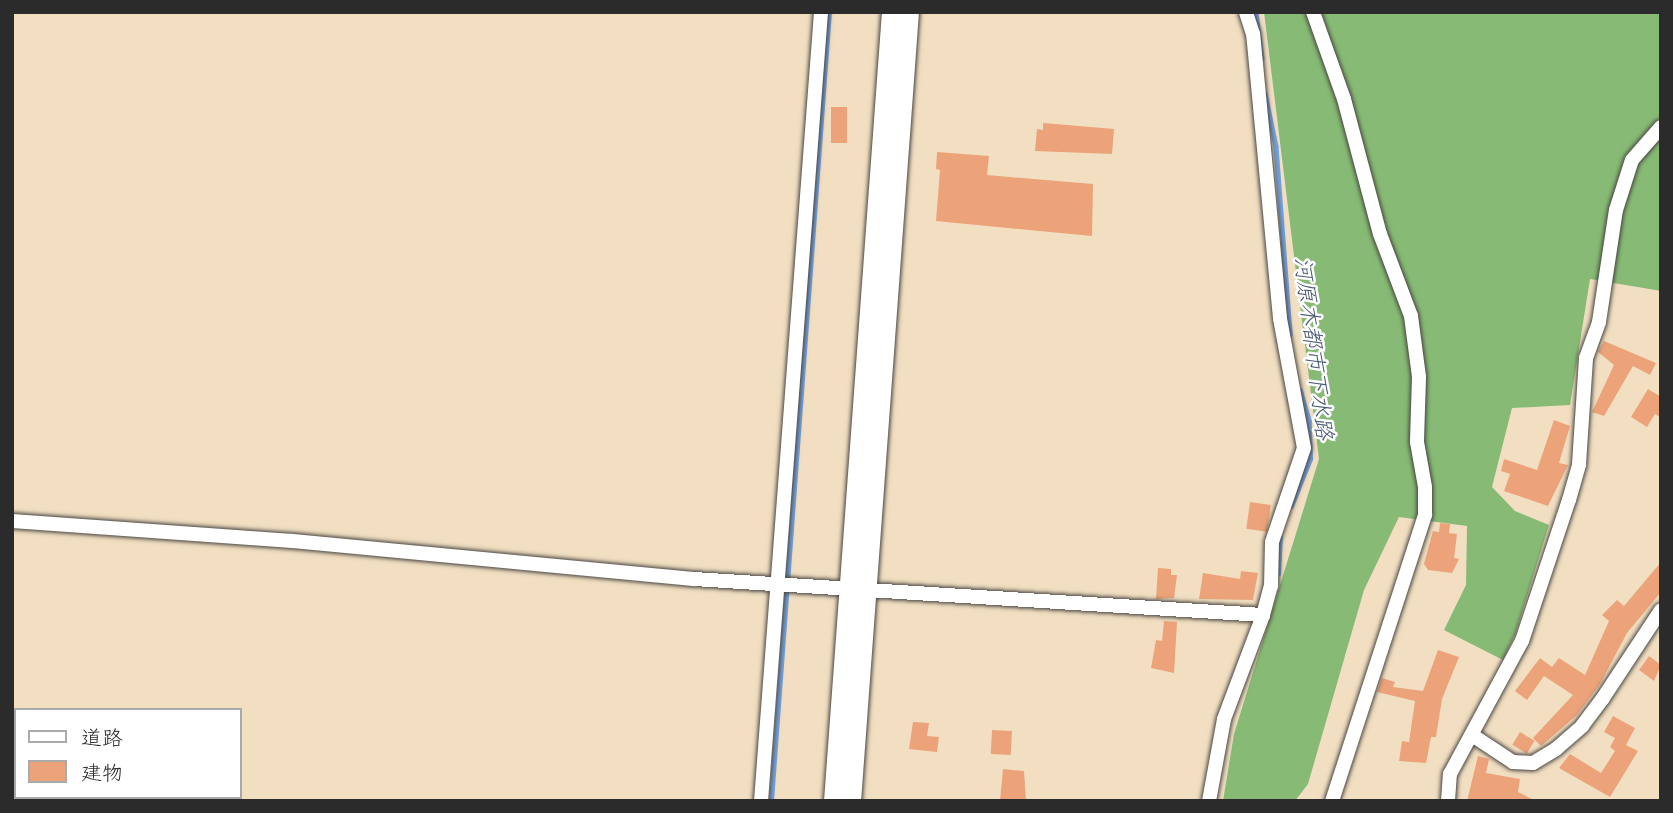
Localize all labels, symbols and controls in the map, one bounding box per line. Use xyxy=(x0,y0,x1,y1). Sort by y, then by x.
water label: 河原木都市下水路 xyxy=(1289,255,1339,441)
legend xyxy=(14,708,242,799)
text: 道路 xyxy=(81,723,123,752)
text: 建物 xyxy=(81,758,123,787)

